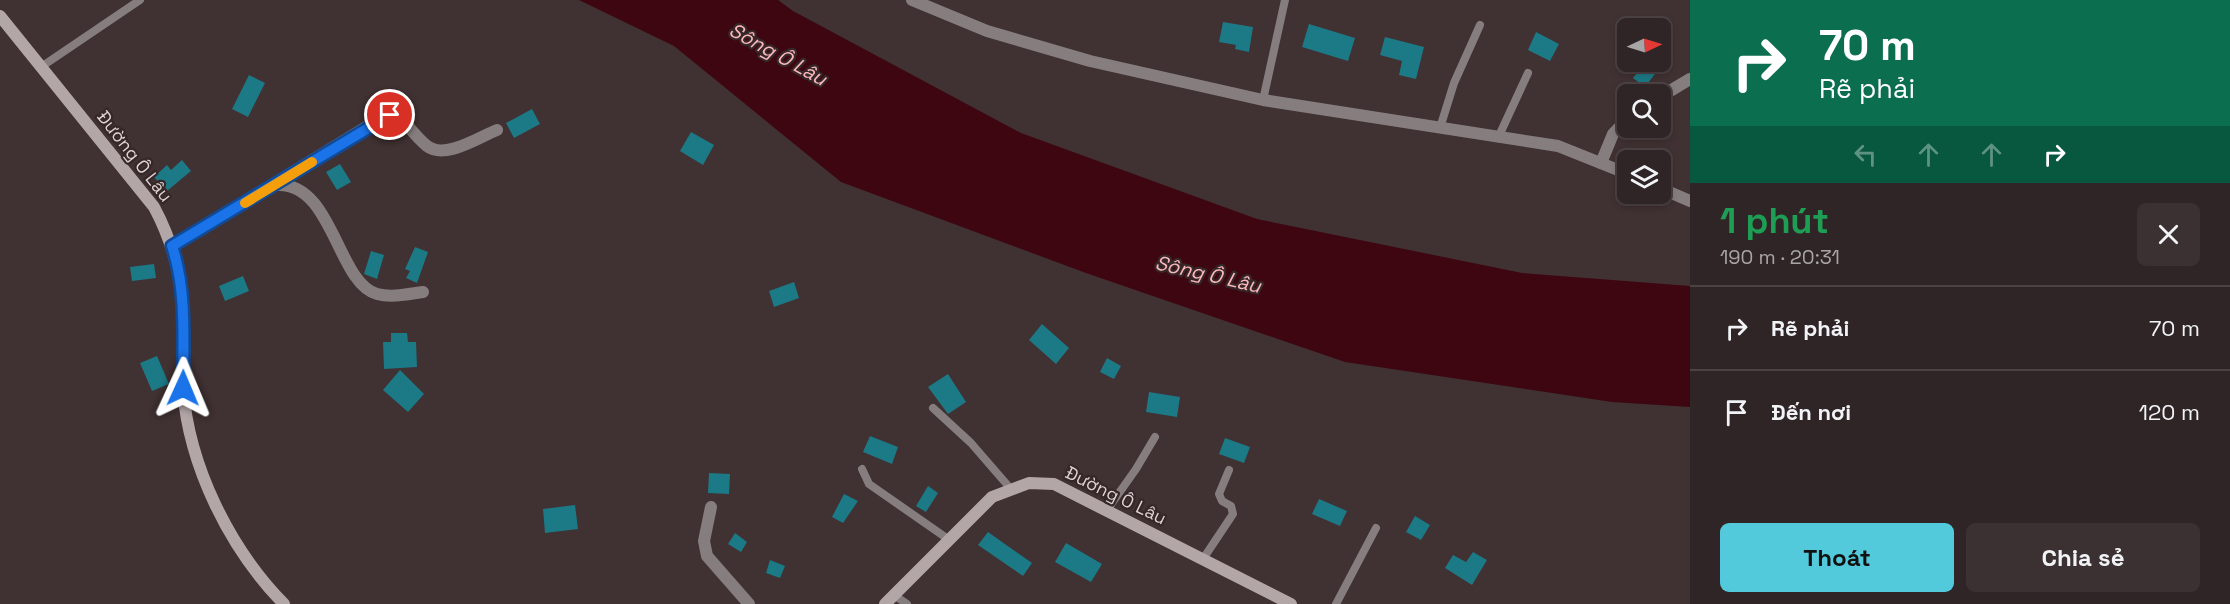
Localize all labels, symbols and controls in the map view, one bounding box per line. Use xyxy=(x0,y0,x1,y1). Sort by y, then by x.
water label: Sông Ô Lâu xyxy=(725,16,833,92)
north arrow xyxy=(1617,18,1671,72)
map controls xyxy=(1617,18,1671,204)
text: 70 m xyxy=(1819,19,1916,72)
icon: right xyxy=(1720,24,1798,102)
text: Rẽ phải xyxy=(1819,71,1915,106)
button: search xyxy=(1617,84,1671,138)
pin xyxy=(364,89,415,140)
icon: arrive xyxy=(373,98,406,131)
street label: Đường Ô Lâu xyxy=(92,106,178,206)
icon: left xyxy=(1849,138,1882,171)
icon: ahead xyxy=(1912,138,1945,171)
icon: ahead xyxy=(1975,138,2008,171)
icon: right xyxy=(2038,138,2071,171)
button: layers xyxy=(1617,150,1671,204)
text: 1 phút xyxy=(1720,198,1829,244)
button: close xyxy=(2137,203,2200,266)
text: 190 m · 20:31 xyxy=(1720,244,1840,270)
water label: Sông Ô Lâu xyxy=(1153,249,1265,299)
icon: right xyxy=(1720,312,1753,345)
text: Rẽ phải xyxy=(1771,314,1849,342)
text: 70 m xyxy=(2149,314,2200,342)
position arrow xyxy=(151,356,215,420)
icon: arrive xyxy=(1720,396,1753,429)
text: Đến nơi xyxy=(1771,398,1851,426)
text: 120 m xyxy=(2139,398,2200,426)
street label: Đường Ô Lâu xyxy=(1062,461,1170,529)
button: Thoát xyxy=(1720,523,1954,592)
button: Chia sẻ xyxy=(1966,523,2200,592)

